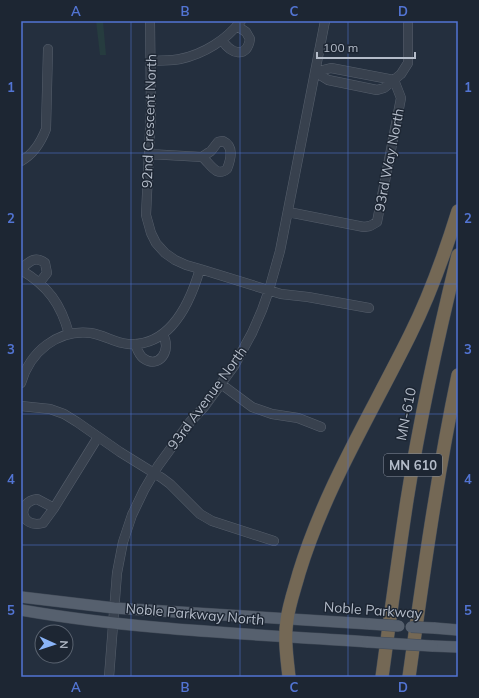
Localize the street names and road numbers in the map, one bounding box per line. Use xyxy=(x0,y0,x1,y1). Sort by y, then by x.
street label: 92nd Crescent North xyxy=(138,54,160,188)
street label: 93rd Way North xyxy=(370,107,408,213)
street label: 93rd Avenue North xyxy=(163,343,251,453)
street label: MN-610 xyxy=(392,386,420,442)
road number: MN 610 xyxy=(384,454,442,476)
street label: Noble Parkway xyxy=(323,598,423,622)
street label: Noble Parkway North xyxy=(125,599,265,629)

